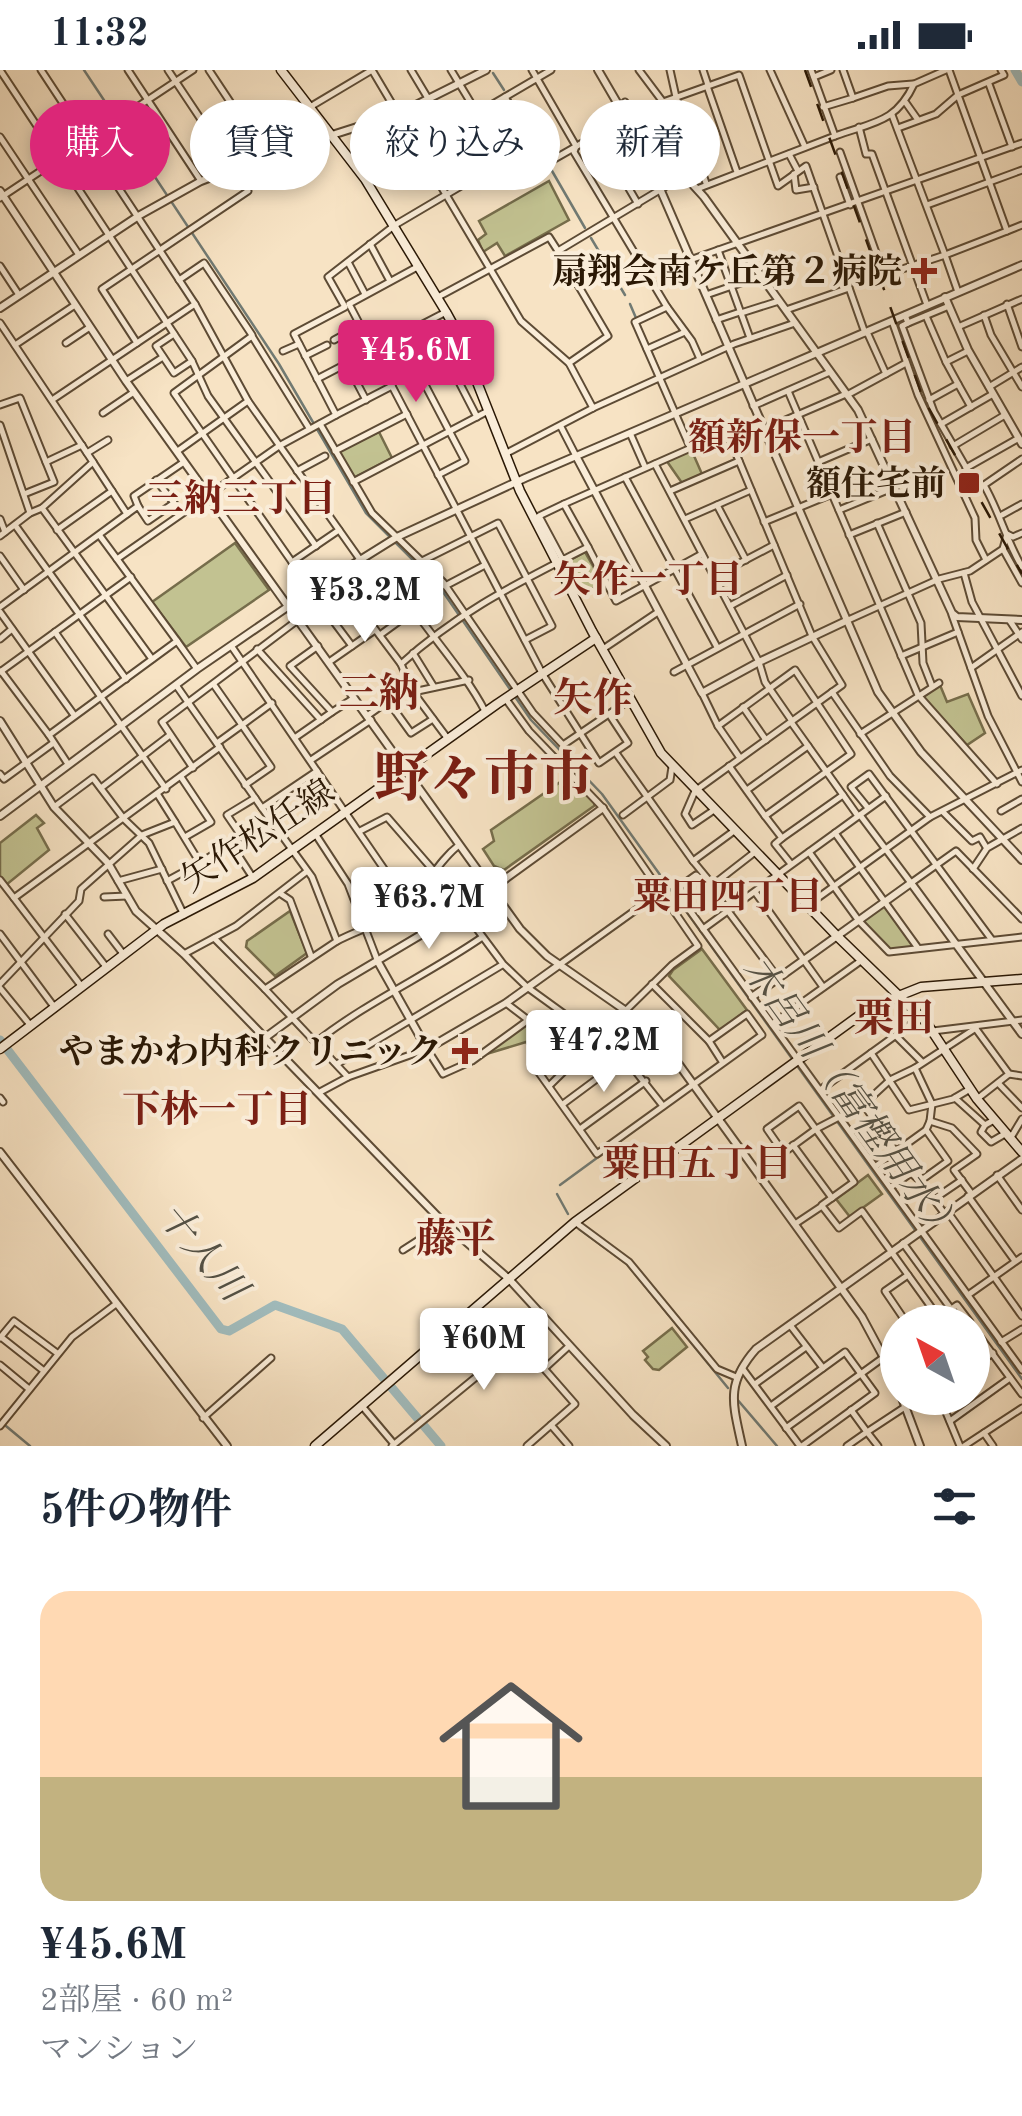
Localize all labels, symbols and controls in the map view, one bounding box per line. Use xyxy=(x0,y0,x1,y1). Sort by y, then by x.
text: 11:32 xyxy=(50,16,149,54)
chip: 購入 xyxy=(30,100,170,190)
chip: 賃貸 xyxy=(190,100,330,190)
chip: 絞り込み xyxy=(350,100,560,190)
chip: 新着 xyxy=(580,100,720,190)
place label: 扇翔会南ケ丘第２病院 xyxy=(552,252,902,291)
marker: 扇翔会南ケ丘第２病院 xyxy=(911,258,937,284)
pin: ¥45.6M xyxy=(335,320,497,405)
text: ¥45.6M xyxy=(360,336,472,368)
district label: 額新保一丁目 xyxy=(688,417,916,459)
place label: 額住宅前 xyxy=(806,465,946,503)
marker: 額住宅前 xyxy=(956,470,982,496)
district label: 三納三丁目 xyxy=(146,478,336,520)
district label: 矢作一丁目 xyxy=(553,559,743,601)
pin: ¥53.2M xyxy=(284,560,446,645)
text: ¥53.2M xyxy=(309,576,421,608)
district label: 三納 xyxy=(339,672,419,716)
district label: 矢作 xyxy=(553,676,633,721)
district label: 野々市市 xyxy=(374,749,594,809)
street label: 矢作松任線 xyxy=(174,772,341,899)
pin: ¥63.7M xyxy=(348,867,510,952)
district label: 粟田四丁目 xyxy=(633,876,823,918)
text: ¥63.7M xyxy=(373,883,485,915)
water label: 木呂川（富樫用水） xyxy=(734,949,969,1250)
district label: 栗田 xyxy=(854,996,934,1041)
pin: ¥47.2M xyxy=(523,1010,685,1095)
text: ¥47.2M xyxy=(548,1026,660,1058)
place label: やまかわ内科クリニック xyxy=(59,1033,442,1071)
marker: やまかわ内科クリニック xyxy=(452,1038,478,1064)
district label: 下林一丁目 xyxy=(122,1089,312,1131)
district label: 粟田五丁目 xyxy=(602,1143,792,1185)
water label: 十人川 xyxy=(150,1195,257,1312)
district label: 藤平 xyxy=(416,1217,496,1262)
north arrow xyxy=(880,1305,990,1415)
map controls xyxy=(880,1305,990,1415)
pin: ¥60M xyxy=(425,1308,543,1393)
text: ¥60M xyxy=(442,1324,526,1356)
icon: filters xyxy=(927,1479,982,1534)
text: 5件の物件 xyxy=(40,1491,232,1533)
icon: home xyxy=(421,1656,601,1836)
text: ¥45.6M xyxy=(40,1926,187,1968)
text: 2部屋 · 60 m² xyxy=(40,1986,233,2018)
text: マンション xyxy=(40,2035,199,2067)

